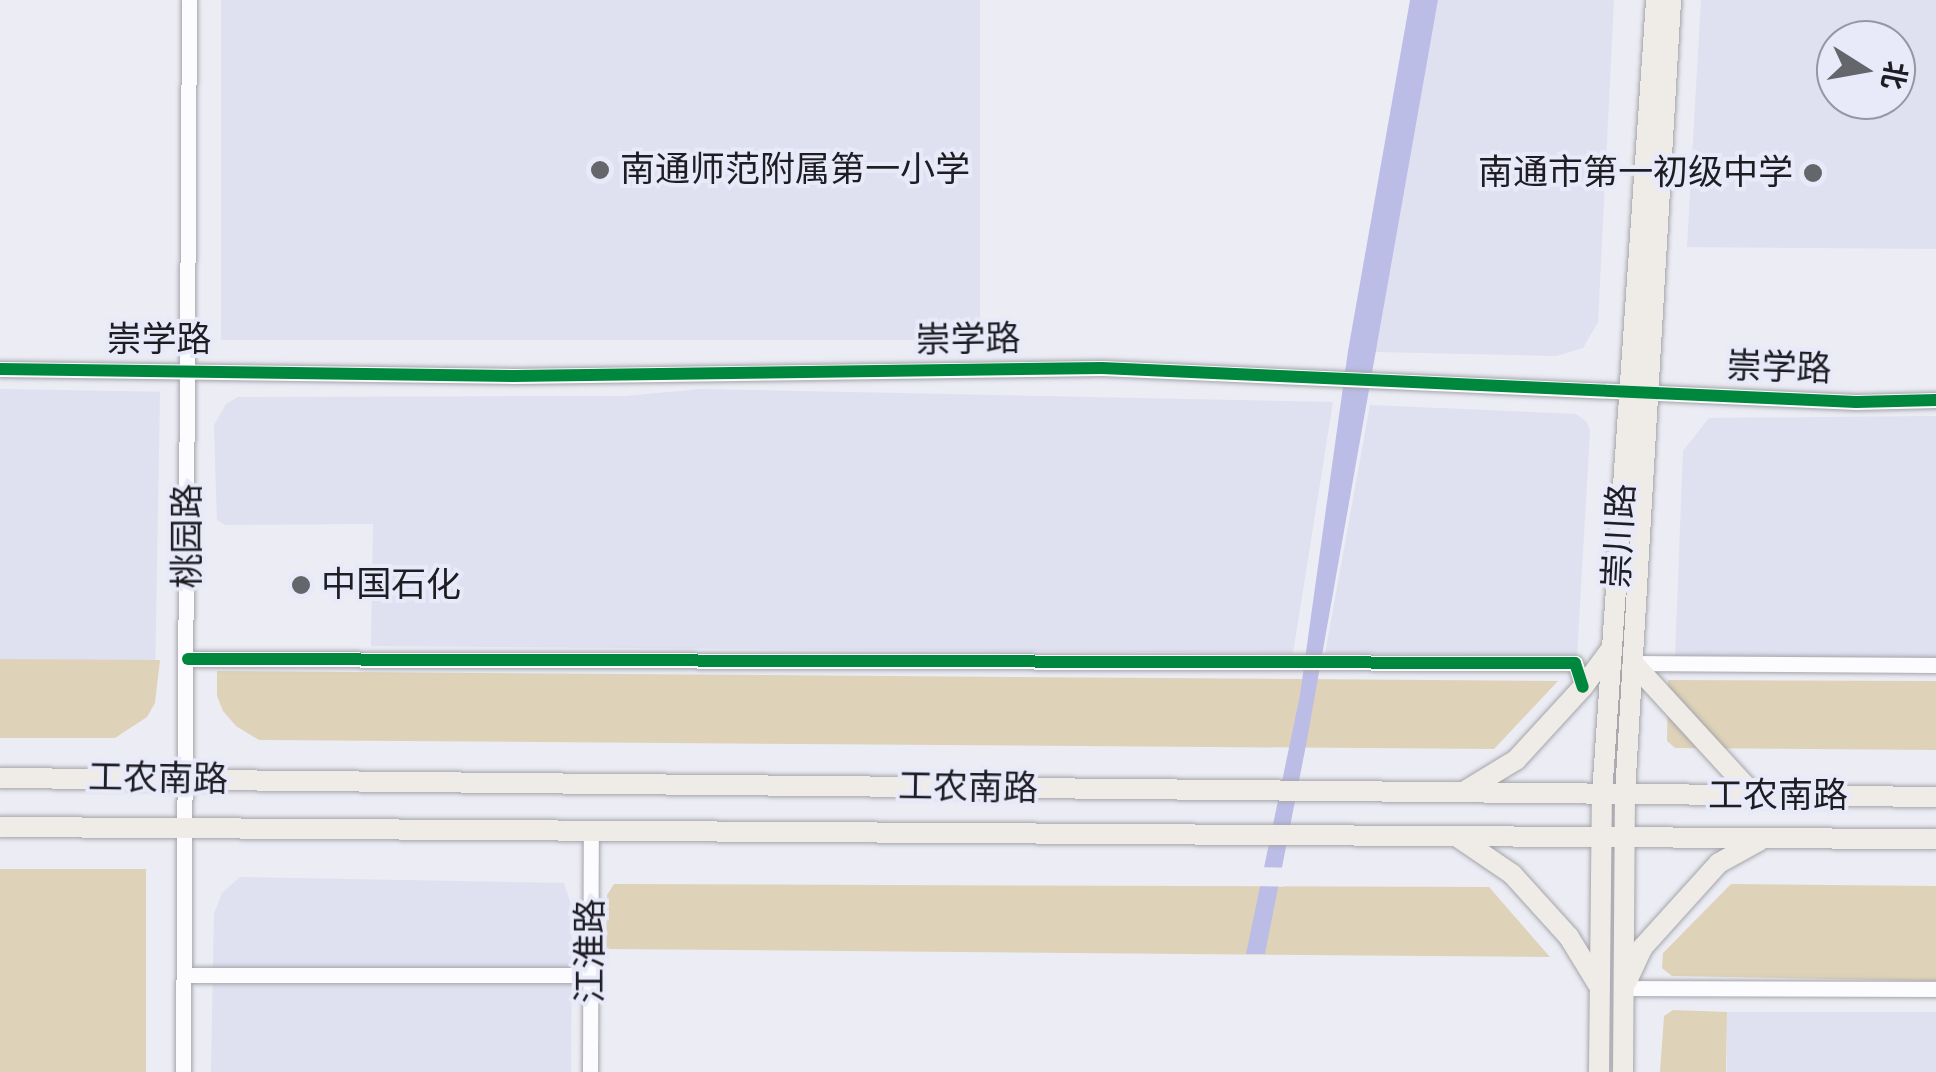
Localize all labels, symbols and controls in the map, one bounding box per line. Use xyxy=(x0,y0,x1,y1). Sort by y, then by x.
north arrow xyxy=(1816,20,1916,120)
text: 北 xyxy=(1875,59,1913,92)
place label: 南通师范附属第一小学 xyxy=(620,149,970,191)
place label: 南通市第一初级中学 xyxy=(1478,152,1793,194)
marker: 南通师范附属第一小学 xyxy=(589,159,611,181)
marker: 南通市第一初级中学 xyxy=(1802,162,1824,184)
street label: 崇学路 xyxy=(915,318,1021,362)
street label: 崇学路 xyxy=(107,319,211,361)
street label: 崇学路 xyxy=(1726,345,1832,391)
street label: 崇川路 xyxy=(1596,482,1644,590)
street label: 桃园路 xyxy=(167,484,209,588)
place label: 中国石化 xyxy=(321,564,461,606)
marker: 中国石化 xyxy=(290,574,312,596)
street label: 工农南路 xyxy=(88,757,228,801)
street label: 工农南路 xyxy=(898,766,1038,810)
street label: 工农南路 xyxy=(1708,775,1848,817)
street label: 江淮路 xyxy=(570,899,612,1003)

